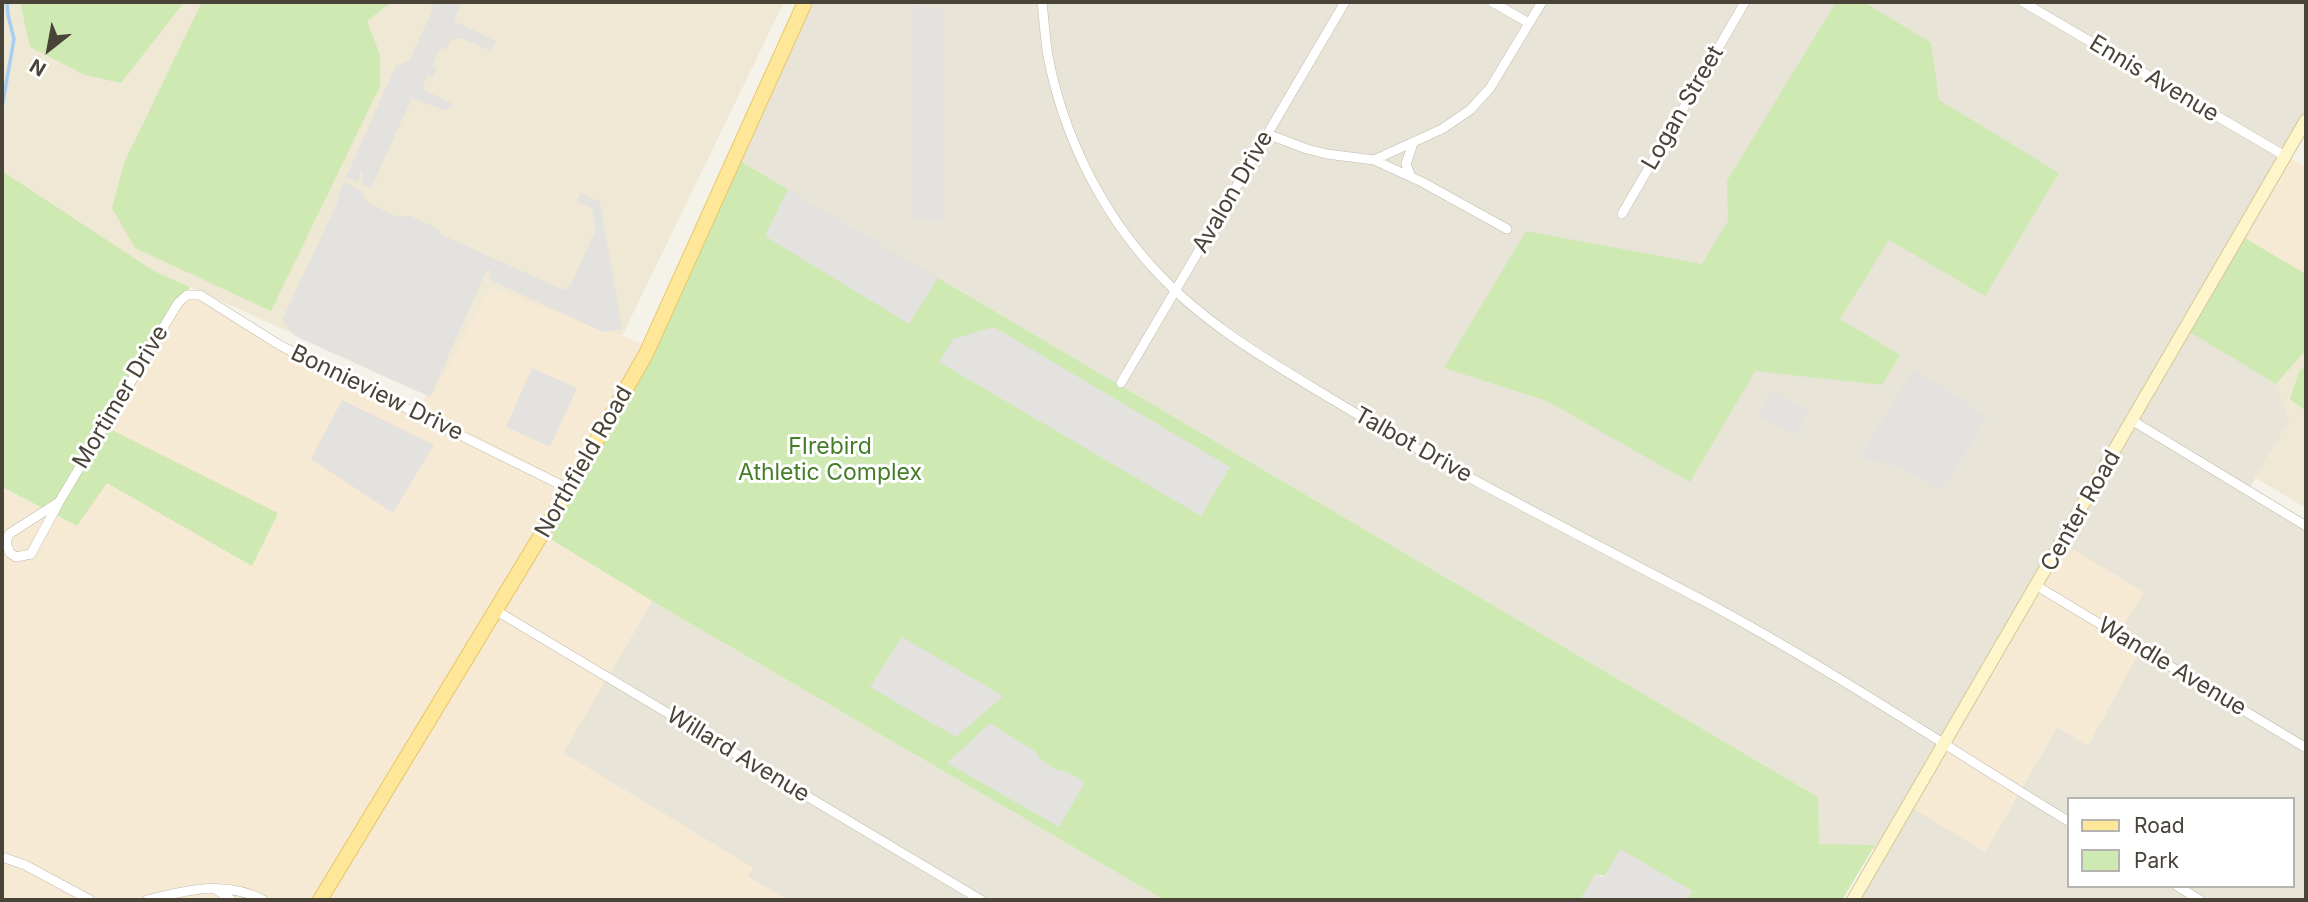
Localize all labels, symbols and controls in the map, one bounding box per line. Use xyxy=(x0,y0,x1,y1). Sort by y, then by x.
north arrow xyxy=(14,14,84,84)
street label: Ennis Avenue xyxy=(2084,30,2224,128)
street label: Logan Street xyxy=(1636,41,1730,175)
text: N xyxy=(26,54,50,81)
street label: Avalon Drive xyxy=(1187,126,1279,258)
street label: Mortimer Drive xyxy=(67,320,175,474)
street label: Bonnieview Drive xyxy=(286,339,468,447)
street label: Northfield Road xyxy=(529,381,639,543)
street label: Talbot Drive xyxy=(1349,401,1477,489)
park label: FIrebird Athletic Complex xyxy=(738,433,922,487)
street label: Center Road xyxy=(2035,446,2127,576)
street label: Wandle Avenue xyxy=(2093,612,2251,722)
street label: Willard Avenue xyxy=(662,701,814,809)
legend xyxy=(2066,797,2294,888)
text: Road xyxy=(2134,813,2185,838)
text: Park xyxy=(2134,848,2179,873)

